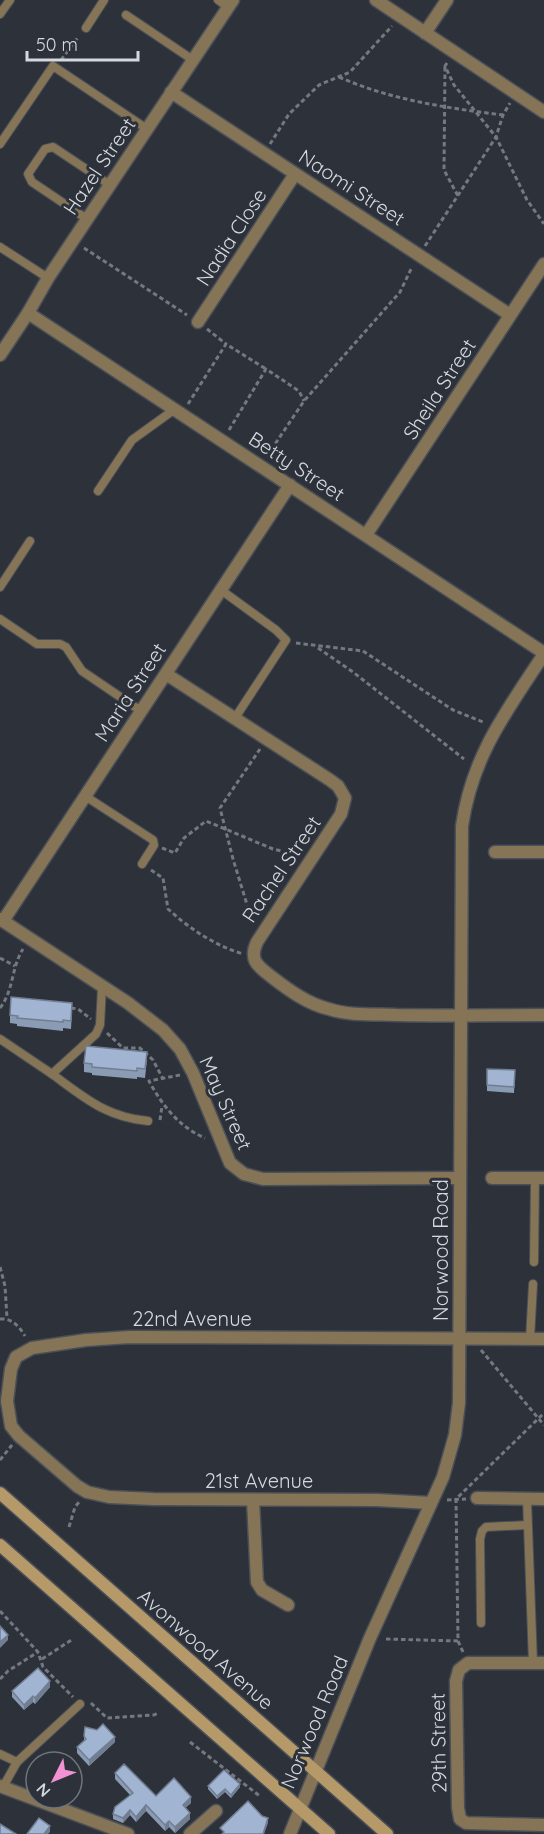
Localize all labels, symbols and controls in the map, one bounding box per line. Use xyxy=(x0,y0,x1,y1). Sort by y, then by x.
scale bar xyxy=(27,24,138,62)
text: 50 m xyxy=(36,33,78,56)
street label: Hazel Street xyxy=(57,112,141,219)
street label: Naomi Street xyxy=(294,143,410,231)
street label: Nadia Close xyxy=(190,184,272,290)
street label: Sheila Street xyxy=(397,334,481,444)
street label: Betty Street xyxy=(244,426,350,506)
street label: Maria Street xyxy=(89,638,171,746)
street label: Rachel Street xyxy=(236,811,326,927)
street label: May Street xyxy=(194,1052,258,1154)
street label: Norwood Road xyxy=(428,1179,453,1321)
street label: 22nd Avenue xyxy=(132,1306,252,1331)
street label: 21st Avenue xyxy=(205,1468,313,1493)
street label: Avonwood Avenue xyxy=(133,1583,279,1715)
street label: Norwood Road xyxy=(275,1652,353,1792)
street label: 29th Street xyxy=(425,1692,451,1793)
north arrow xyxy=(24,1750,84,1810)
text: N xyxy=(32,1779,54,1801)

